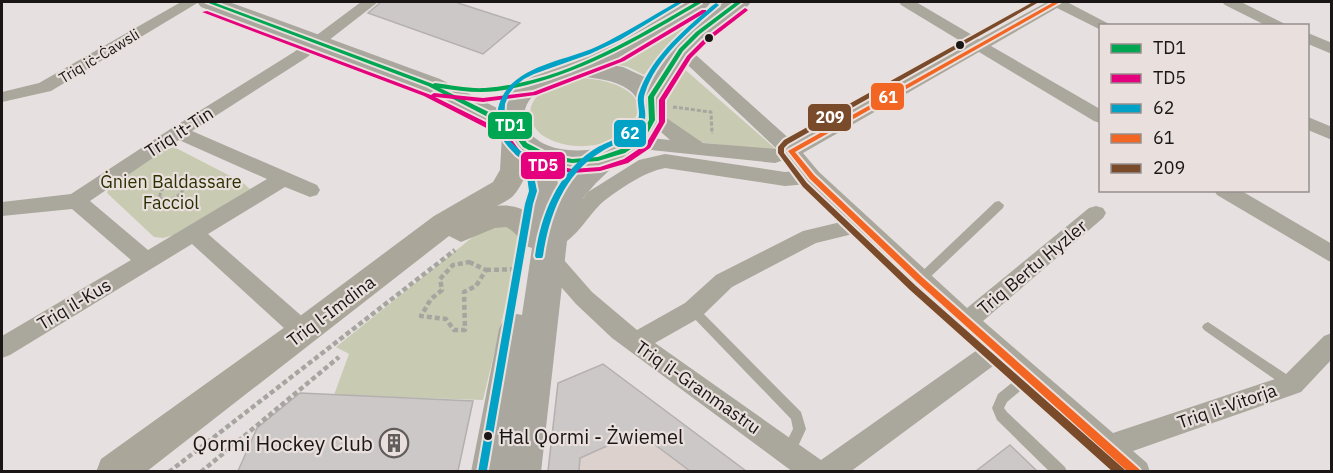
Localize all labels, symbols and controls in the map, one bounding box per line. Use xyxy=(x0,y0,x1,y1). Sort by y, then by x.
street label: Triq iċ-Ċawsli xyxy=(55,24,143,88)
legend xyxy=(1099,24,1309,192)
unlabelled marker xyxy=(703,32,715,44)
text: TD1 xyxy=(1153,36,1186,59)
unlabelled marker xyxy=(954,39,966,51)
text: TD5 xyxy=(1153,66,1186,89)
line badge: 61 xyxy=(870,82,905,111)
text: 61 xyxy=(878,87,898,107)
text: 62 xyxy=(1153,96,1175,119)
street label: Triq it-Tin xyxy=(140,101,218,163)
line badge: 209 xyxy=(807,103,852,132)
text: 209 xyxy=(816,107,844,127)
line badge: TD1 xyxy=(487,111,533,140)
text: TD1 xyxy=(495,115,525,135)
line badge: 62 xyxy=(613,119,647,148)
text: 62 xyxy=(620,123,640,143)
text: 61 xyxy=(1153,126,1175,149)
line badge: TD5 xyxy=(520,151,566,180)
text: TD5 xyxy=(528,155,558,175)
text: 209 xyxy=(1153,156,1185,179)
park label: Ġnien Baldassare Facciol xyxy=(100,170,242,214)
street label: Triq Bertu Hyzler xyxy=(973,214,1092,319)
street label: Triq l-Imdina xyxy=(282,270,380,352)
street label: Triq il-Kus xyxy=(33,273,115,335)
street label: Triq il-Granmastru xyxy=(631,335,765,439)
street label: Triq il-Vitorja xyxy=(1174,378,1280,434)
place label: Ħal Qormi - Żwiemel xyxy=(499,423,684,450)
building icon: Qormi Hockey Club xyxy=(378,427,410,459)
place label: Qormi Hockey Club xyxy=(193,429,373,457)
marker: Ħal Qormi - Żwiemel xyxy=(482,430,494,442)

